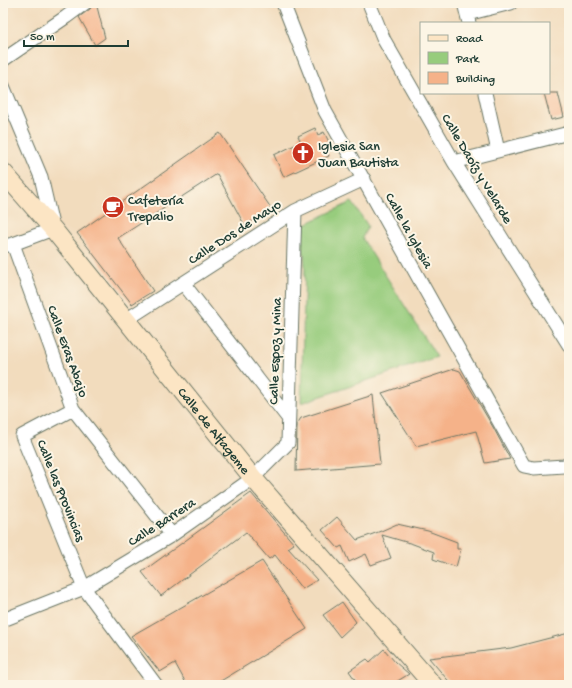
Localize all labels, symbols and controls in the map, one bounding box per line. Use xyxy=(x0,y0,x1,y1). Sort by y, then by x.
scale bar xyxy=(24,22,128,48)
legend xyxy=(420,22,550,94)
text: 50 m xyxy=(30,31,55,45)
text: Road xyxy=(456,33,483,47)
text: Park xyxy=(455,53,481,67)
text: Building xyxy=(455,73,495,87)
street label: Calle Daoíz y Velarde xyxy=(436,111,516,228)
place label: Iglesia San Juan Bautista xyxy=(318,139,400,172)
church icon: Iglesia San Juan Bautista xyxy=(290,140,316,166)
street label: Calle la Iglesia xyxy=(380,190,436,273)
place label: Cafetería Trepalio xyxy=(127,193,185,226)
cafe icon: Cafetería Trepalio xyxy=(100,194,126,220)
street label: Calle Dos de Mayo xyxy=(186,197,285,269)
street label: Calle Espoz y Mina xyxy=(266,296,287,405)
street label: Calle Eras Abajo xyxy=(42,303,91,400)
street label: Calle de Alfageme xyxy=(173,385,253,479)
street label: Calle las Provincias xyxy=(32,438,88,545)
street label: Calle Barrera xyxy=(125,494,200,551)

